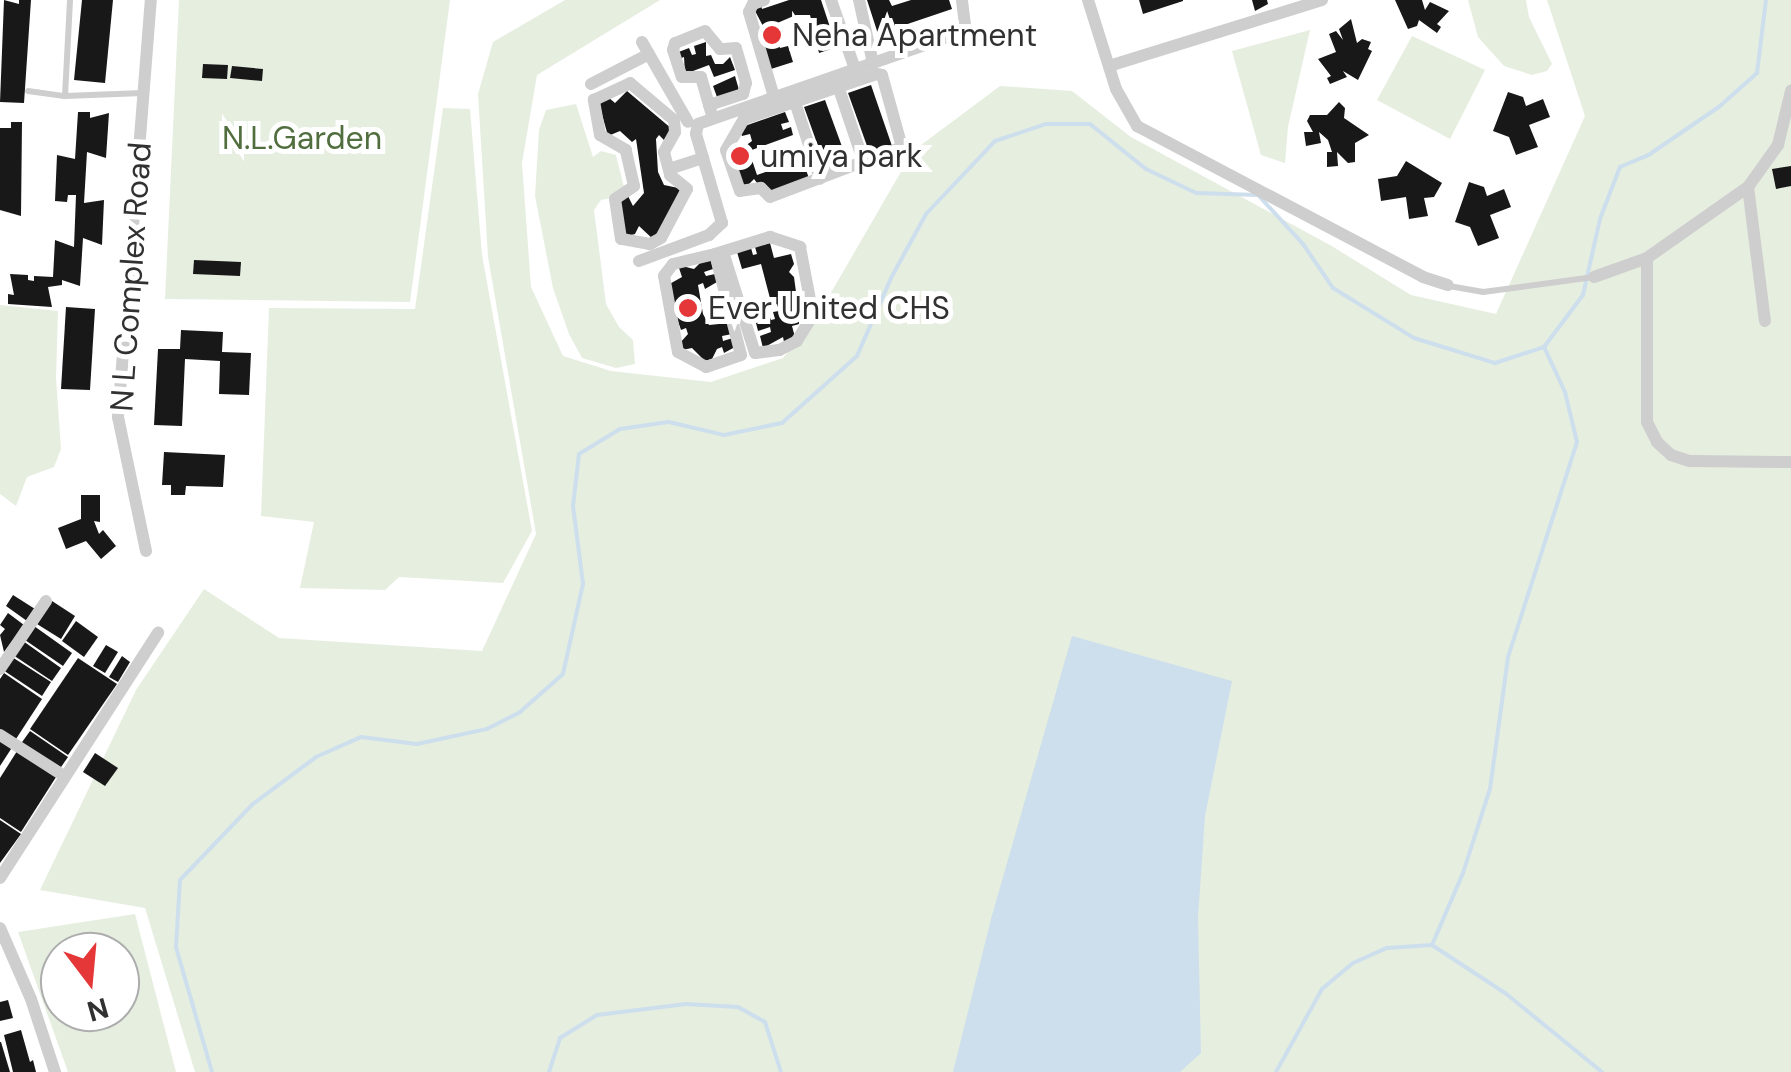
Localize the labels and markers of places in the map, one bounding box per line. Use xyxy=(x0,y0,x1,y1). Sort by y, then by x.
place label: Neha Apartment xyxy=(792,16,1037,54)
marker: Neha Apartment xyxy=(761,24,783,46)
place label: umiya park xyxy=(760,137,923,175)
marker: umiya park xyxy=(729,145,751,167)
place label: Ever United CHS xyxy=(708,289,950,327)
marker: Ever United CHS xyxy=(677,297,699,319)

